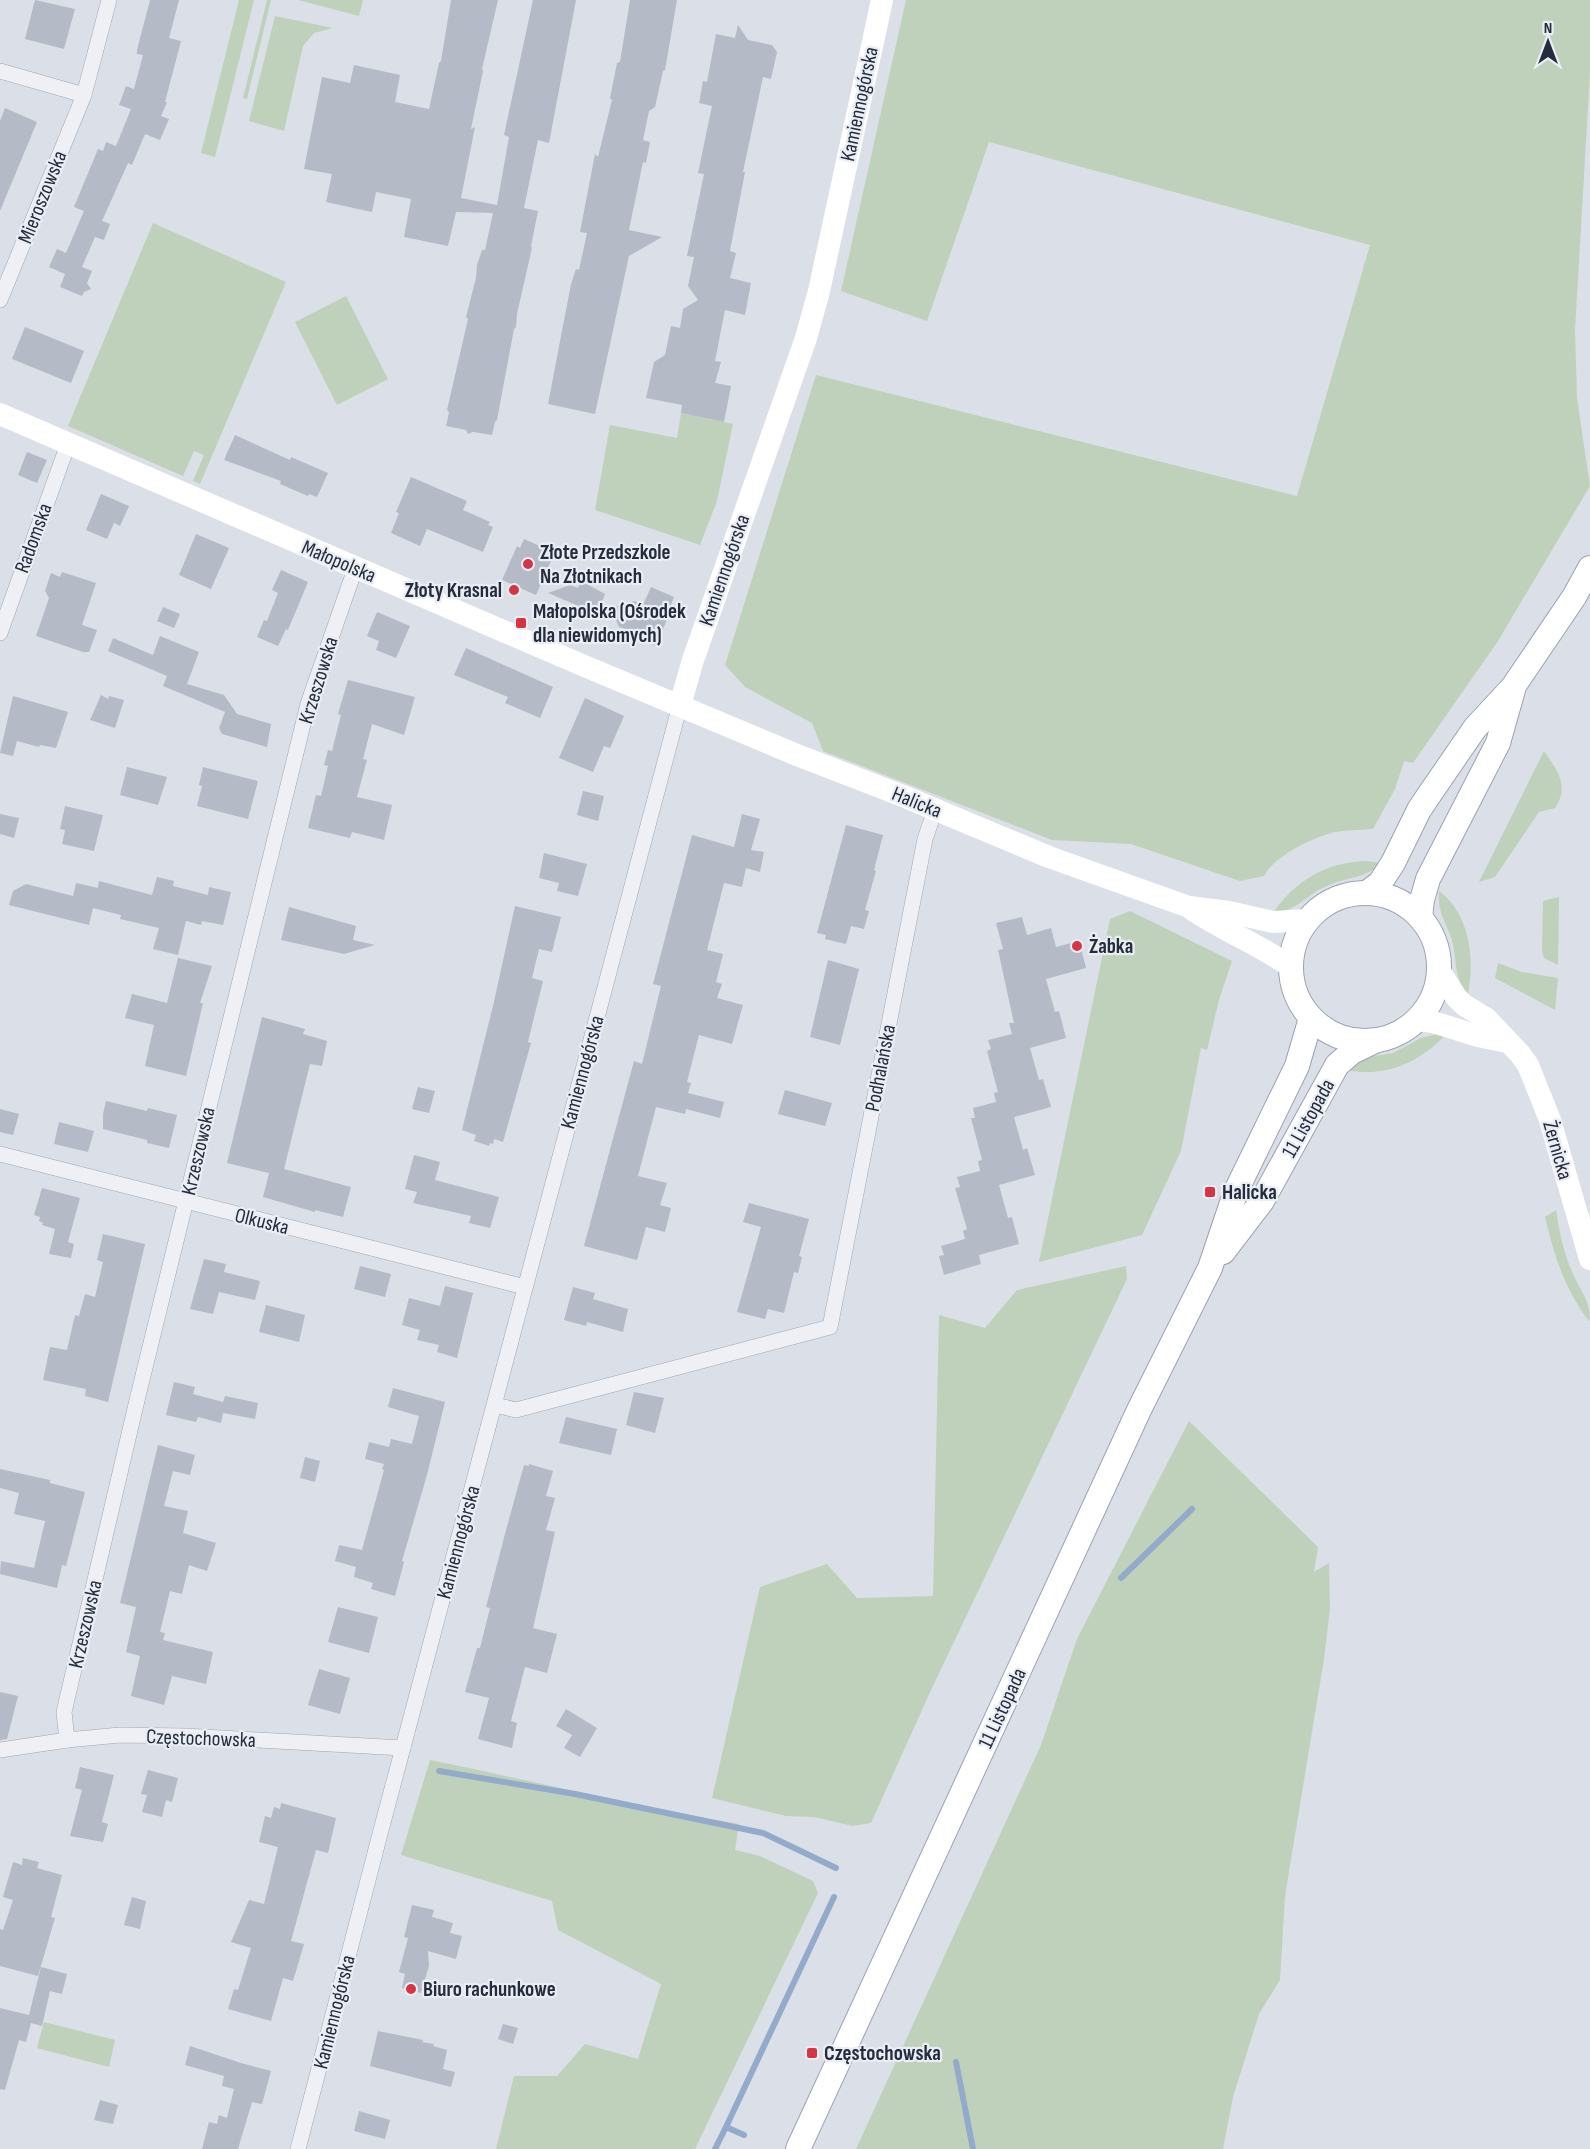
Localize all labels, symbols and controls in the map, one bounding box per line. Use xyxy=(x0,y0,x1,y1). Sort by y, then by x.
north arrow xyxy=(1518,12,1578,72)
text: N xyxy=(1544,19,1552,38)
street label: Kamiennogórska xyxy=(835,45,884,164)
street label: Mieroszowska xyxy=(13,147,72,247)
street label: Radomska xyxy=(9,500,58,576)
street label: Kamiennogórska xyxy=(694,511,755,629)
street label: Małopolska xyxy=(298,535,380,588)
place label: Złote Przedszkole Na Złotnikach xyxy=(540,540,671,589)
marker: Złote Przedszkole Na Złotnikach xyxy=(521,557,535,571)
place label: Złoty Krasnal xyxy=(405,578,502,603)
marker: Złoty Krasnal xyxy=(507,583,521,597)
place label: Małopolska (Ośrodek dla niewidomych) xyxy=(533,599,686,648)
marker: Małopolska (Ośrodek dla niewidomych) xyxy=(514,616,528,630)
street label: Krzeszowska xyxy=(293,634,344,727)
street label: Halicka xyxy=(888,781,945,824)
place label: Żabka xyxy=(1089,934,1133,959)
marker: Żabka xyxy=(1070,939,1084,953)
street label: Kamiennogórska xyxy=(555,1013,610,1132)
street label: Podhalańska xyxy=(860,1022,901,1114)
street label: 11 Listopada xyxy=(1277,1075,1340,1162)
street label: Krzeszowska xyxy=(176,1105,221,1198)
street label: Żernicka xyxy=(1537,1118,1578,1182)
place label: Halicka xyxy=(1222,1180,1277,1205)
marker: Halicka xyxy=(1203,1185,1217,1199)
street label: Olkuska xyxy=(232,1203,291,1240)
street label: Kamiennogórska xyxy=(431,1483,486,1602)
street label: Krzeszowska xyxy=(63,1578,108,1671)
street label: 11 Listopada xyxy=(973,1664,1032,1752)
street label: Częstochowska xyxy=(146,1724,256,1753)
street label: Kamiennogórska xyxy=(308,1953,361,2072)
place label: Biuro rachunkowe xyxy=(423,1977,556,2002)
marker: Biuro rachunkowe xyxy=(404,1982,418,1996)
place label: Częstochowska xyxy=(824,2041,941,2066)
marker: Częstochowska xyxy=(805,2046,819,2060)

